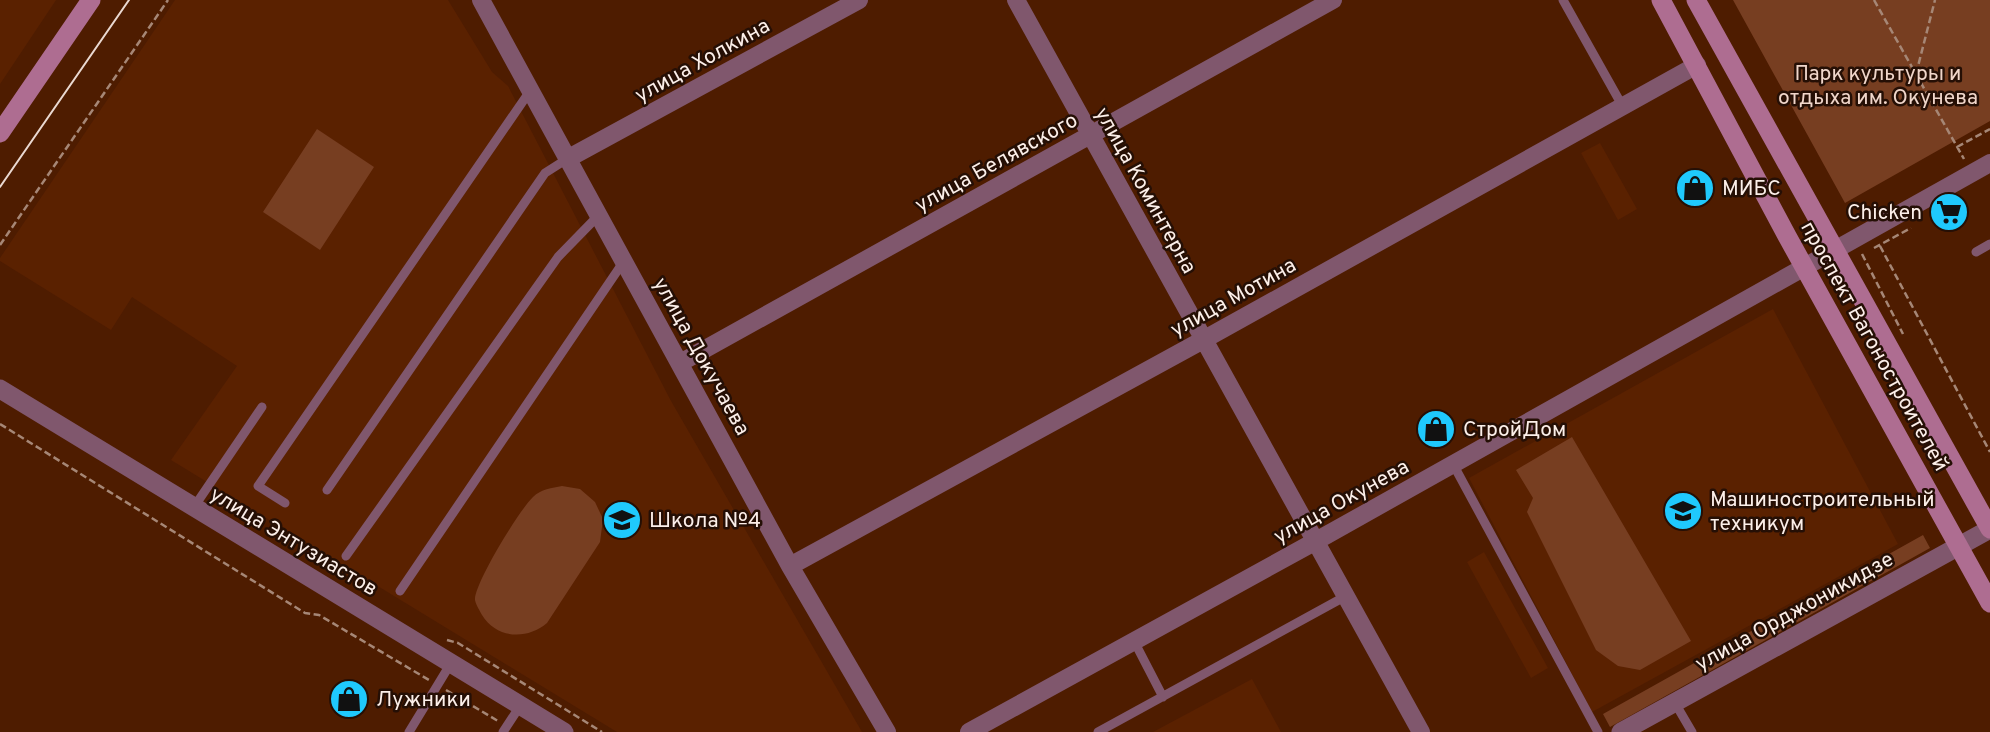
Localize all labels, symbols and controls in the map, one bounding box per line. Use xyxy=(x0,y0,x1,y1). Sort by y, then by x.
street label: улица Холкина xyxy=(630,13,775,110)
park label: Парк культуры и отдыха им. Окунева xyxy=(1778,61,1978,112)
street label: улица Коминтерна xyxy=(1088,103,1202,279)
street label: улица Белявского xyxy=(911,107,1083,219)
shop icon: МИБС xyxy=(1674,167,1716,209)
place label: МИБС xyxy=(1722,176,1781,203)
supermarket icon: Chicken xyxy=(1928,191,1970,233)
place label: Chicken xyxy=(1847,200,1922,227)
street label: проспект Вагоностроителей xyxy=(1794,217,1954,477)
street label: улица Мотина xyxy=(1166,253,1301,344)
street label: улица Докучаева xyxy=(646,273,755,440)
shop icon: СтройДом xyxy=(1415,408,1457,450)
place label: СтройДом xyxy=(1463,417,1566,444)
street label: улица Окунева xyxy=(1269,454,1414,551)
street label: улица Энтузиастов xyxy=(204,481,382,603)
place label: Машиностроительный техникум xyxy=(1710,487,1935,538)
school or university icon: Машиностроительный техникум xyxy=(1662,490,1704,532)
school or university icon: Школа №4 xyxy=(601,499,643,541)
place label: Школа №4 xyxy=(649,508,761,535)
street label: улица Орджоникидзе xyxy=(1691,547,1899,678)
shop icon: Лужники xyxy=(328,678,370,720)
place label: Лужники xyxy=(376,687,471,714)

